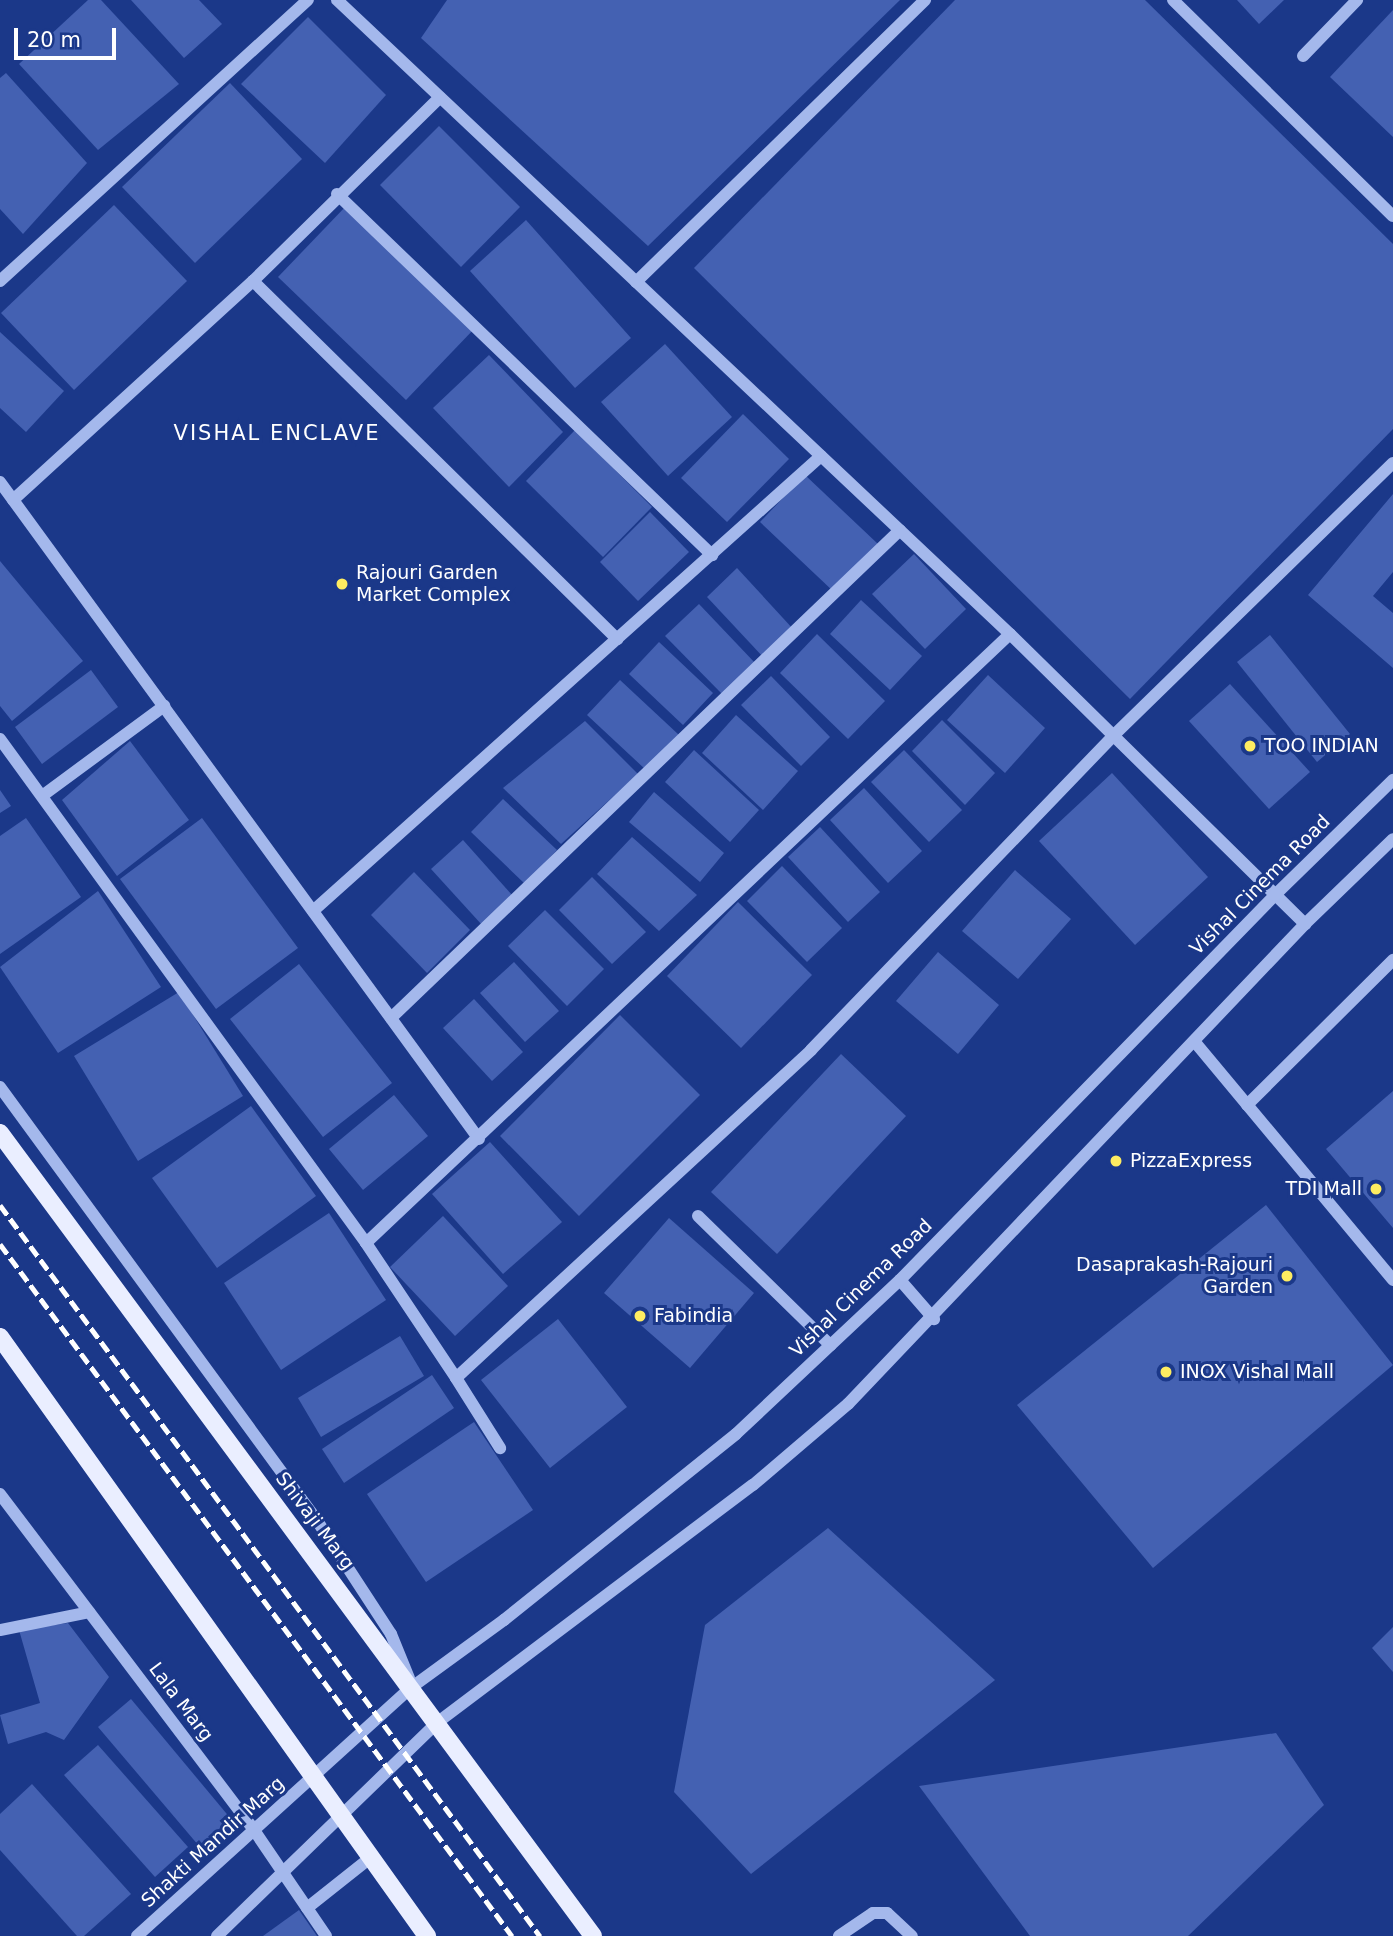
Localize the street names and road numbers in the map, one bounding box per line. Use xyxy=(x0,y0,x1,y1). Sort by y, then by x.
street label: Vishal Cinema Road xyxy=(1185,810,1335,960)
street label: Vishal Cinema Road xyxy=(785,1214,937,1362)
street label: Shivaji Marg xyxy=(271,1468,359,1574)
street label: Lala Marg xyxy=(144,1658,218,1746)
street label: Shakti Mandir Marg xyxy=(137,1772,289,1912)

